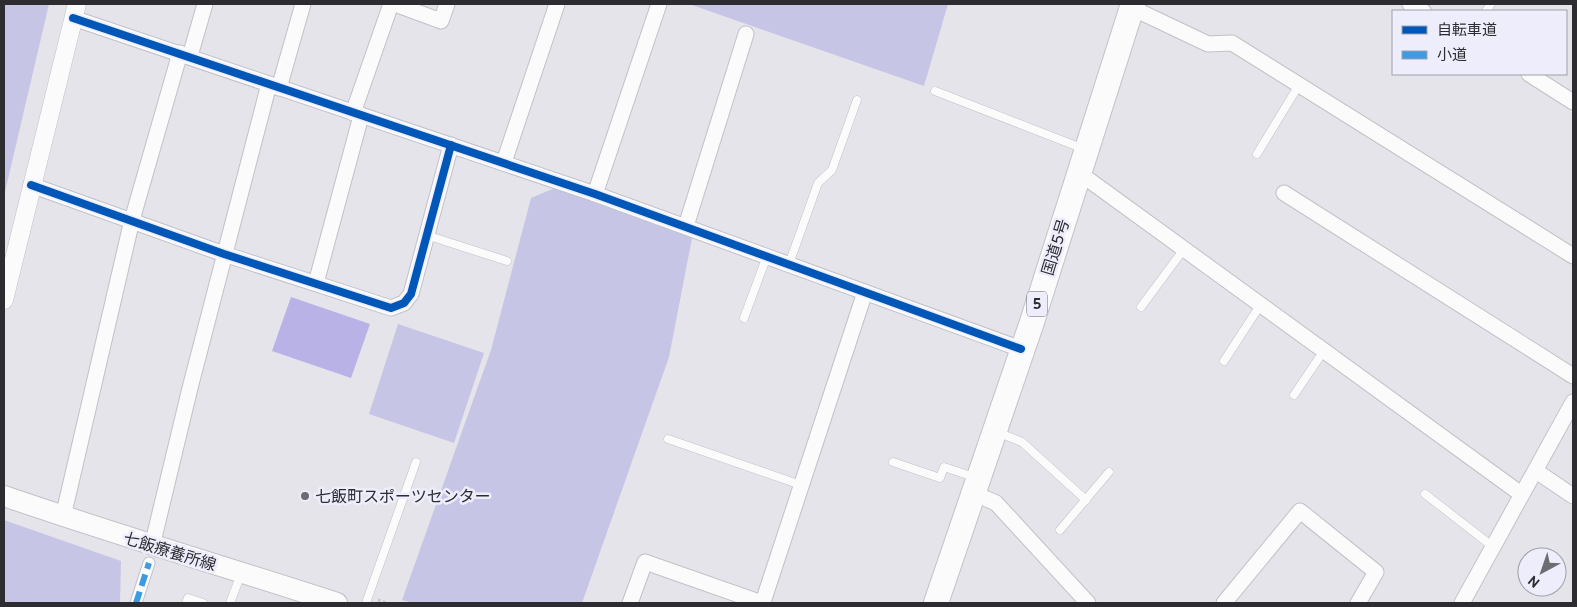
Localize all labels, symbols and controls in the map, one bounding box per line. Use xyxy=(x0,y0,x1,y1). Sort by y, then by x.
legend xyxy=(1392,10,1567,75)
text: 自転車道 xyxy=(1437,22,1497,41)
text: 小道 xyxy=(1437,47,1467,66)
street label: 国道5号 xyxy=(1039,217,1075,278)
road number: 5 xyxy=(1027,292,1047,316)
place label: 七飯町スポーツセンター xyxy=(315,488,491,508)
marker: 七飯町スポーツセンター xyxy=(299,490,311,502)
street label: 七飯療養所線 xyxy=(121,529,218,577)
north arrow xyxy=(1517,547,1567,597)
text: N xyxy=(1525,571,1544,591)

